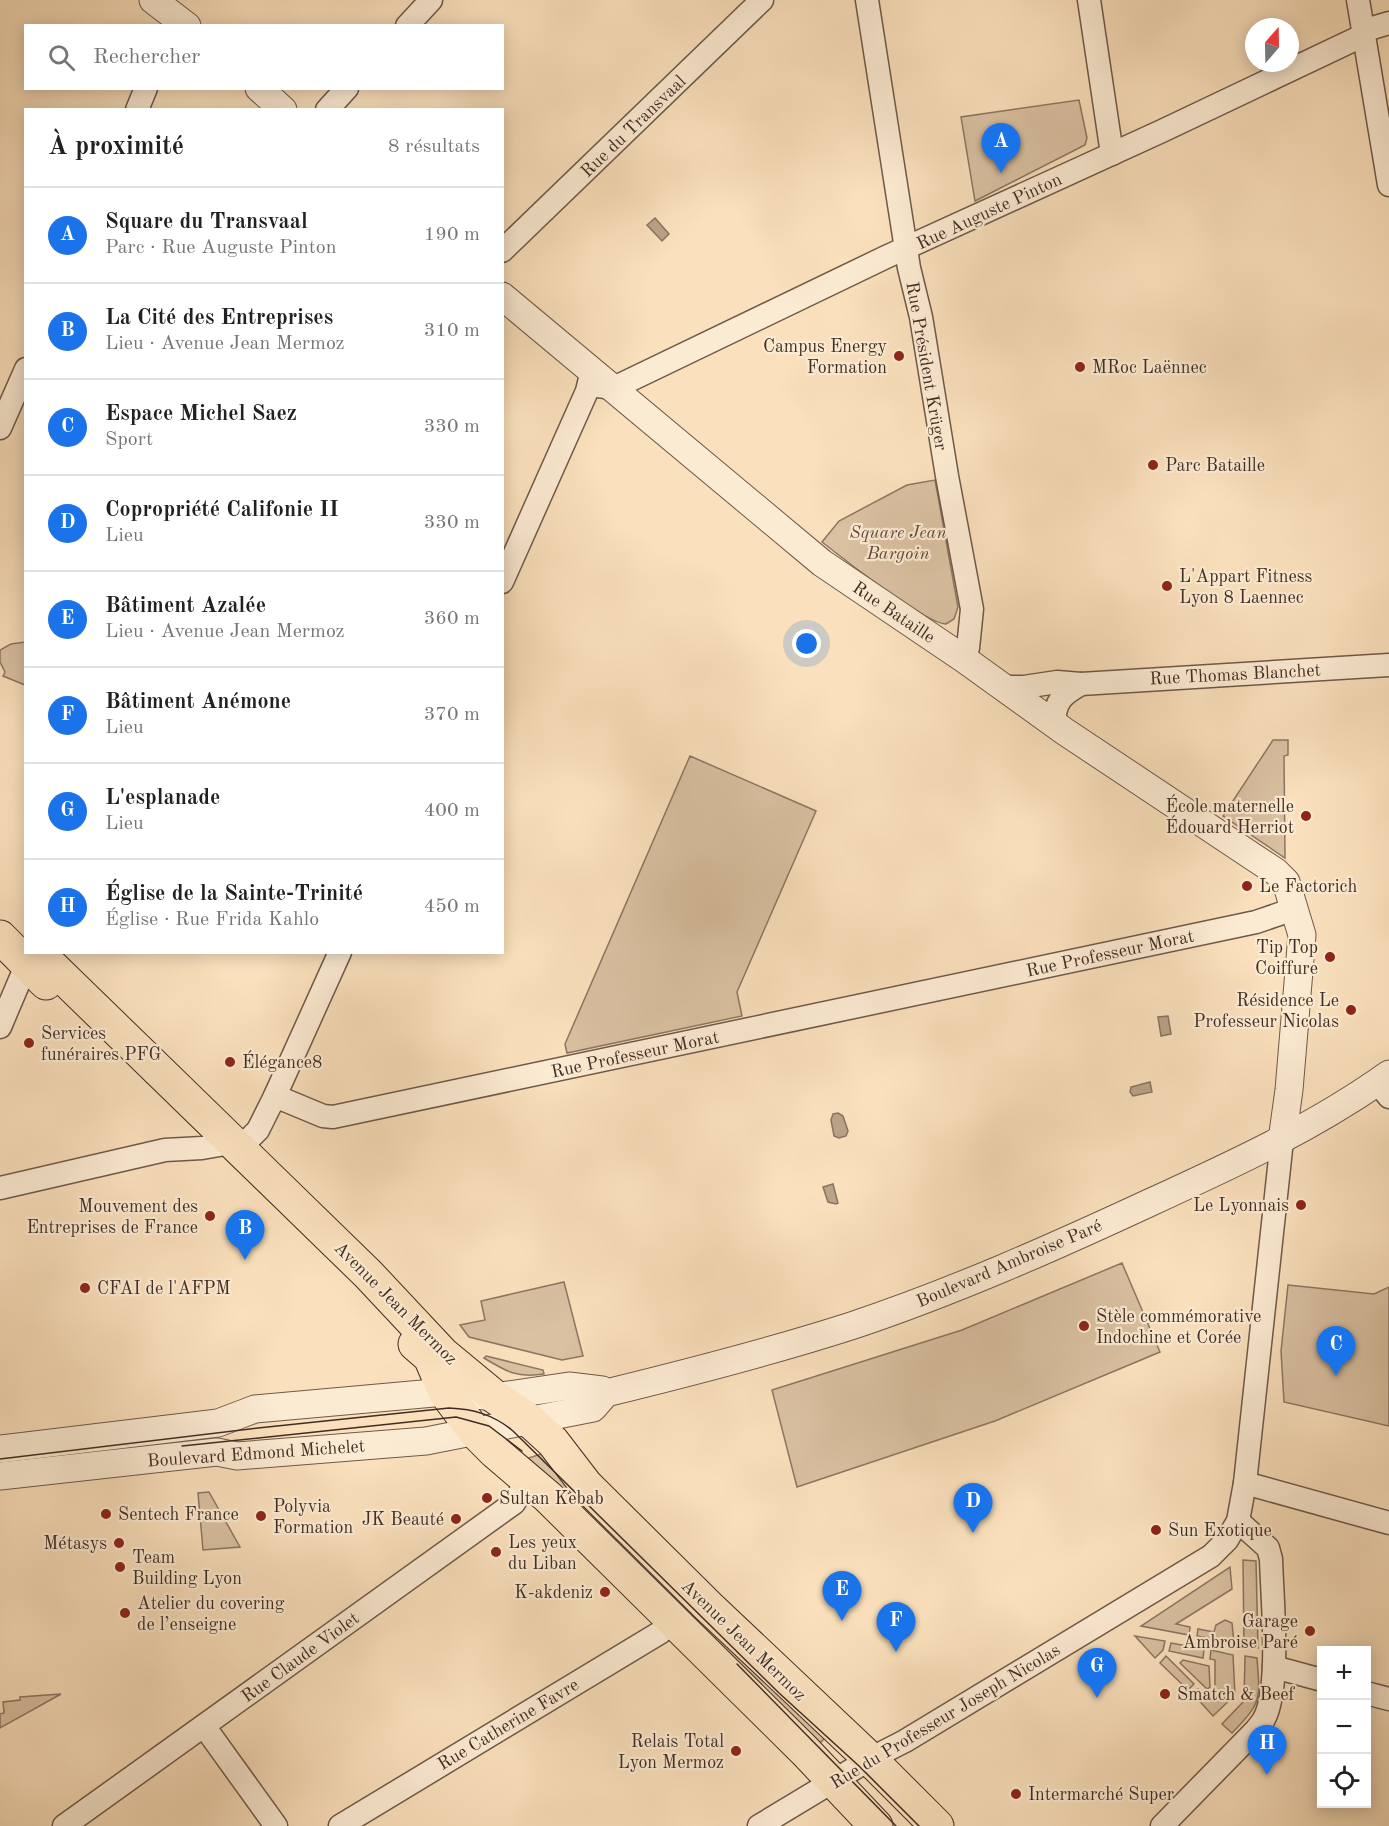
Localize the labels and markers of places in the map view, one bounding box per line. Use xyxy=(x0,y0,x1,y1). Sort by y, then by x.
pin: A xyxy=(982,124,1020,173)
place label: Campus Energy Formation xyxy=(763,338,887,377)
marker: Campus Energy Formation xyxy=(892,349,906,363)
place label: MRoc Laënnec xyxy=(1092,359,1207,377)
marker: MRoc Laënnec xyxy=(1073,360,1087,374)
place label: Parc Bataille xyxy=(1165,457,1265,475)
marker: Parc Bataille xyxy=(1146,458,1160,472)
place label: L'Appart Fitness Lyon 8 Laennec xyxy=(1179,568,1313,607)
marker: L'Appart Fitness Lyon 8 Laennec xyxy=(1160,579,1174,593)
place label: École maternelle Édouard Herriot xyxy=(1165,794,1294,837)
marker: École maternelle Édouard Herriot xyxy=(1299,809,1313,823)
place label: Le Factorich xyxy=(1259,878,1357,896)
marker: Le Factorich xyxy=(1240,879,1254,893)
place label: Tip Top Coiffure xyxy=(1255,939,1318,978)
marker: Tip Top Coiffure xyxy=(1323,950,1337,964)
place label: Résidence Le Professeur Nicolas xyxy=(1193,992,1339,1031)
marker: Résidence Le Professeur Nicolas xyxy=(1344,1003,1358,1017)
place label: Services funéraires PFG xyxy=(41,1025,162,1064)
marker: Services funéraires PFG xyxy=(22,1036,36,1050)
place label: Élégance8 xyxy=(242,1050,322,1072)
marker: Élégance8 xyxy=(223,1055,237,1069)
place label: Le Lyonnais xyxy=(1193,1197,1289,1215)
place label: Mouvement des Entreprises de France xyxy=(26,1198,198,1237)
marker: Le Lyonnais xyxy=(1294,1198,1308,1212)
marker: Mouvement des Entreprises de France xyxy=(203,1209,217,1223)
pin: B xyxy=(226,1210,264,1260)
place label: CFAI de l'AFPM xyxy=(97,1280,231,1298)
marker: CFAI de l'AFPM xyxy=(78,1281,92,1295)
place label: Stèle commémorative Indochine et Corée xyxy=(1096,1308,1261,1347)
marker: Stèle commémorative Indochine et Corée xyxy=(1077,1319,1091,1333)
pin: C xyxy=(1316,1326,1356,1376)
pin: D xyxy=(954,1484,992,1533)
place label: Sultan Kebab xyxy=(499,1490,604,1508)
marker: Sultan Kebab xyxy=(480,1491,494,1505)
place label: Polyvia Formation xyxy=(273,1498,353,1537)
place label: Sentech France xyxy=(118,1506,239,1524)
marker: Sentech France xyxy=(99,1507,113,1521)
marker: Polyvia Formation xyxy=(254,1509,268,1523)
place label: JK Beauté xyxy=(362,1511,444,1529)
marker: JK Beauté xyxy=(449,1512,463,1526)
place label: Sun Exotique xyxy=(1168,1522,1272,1540)
marker: Sun Exotique xyxy=(1149,1523,1163,1537)
place label: Les yeux du Liban xyxy=(508,1534,577,1573)
place label: Métasys xyxy=(43,1535,107,1553)
marker: Métasys xyxy=(112,1536,126,1550)
marker: Les yeux du Liban xyxy=(489,1545,503,1559)
place label: Team Building Lyon xyxy=(132,1549,242,1588)
marker: Team Building Lyon xyxy=(113,1560,127,1574)
pin: E xyxy=(822,1572,862,1621)
place label: K-akdeniz xyxy=(514,1584,593,1602)
marker: K-akdeniz xyxy=(598,1585,612,1599)
place label: Atelier du covering de l’enseigne xyxy=(137,1595,285,1634)
pin: F xyxy=(876,1602,916,1652)
marker: Atelier du covering de l’enseigne xyxy=(118,1606,132,1620)
place label: Garage Ambroise Paré xyxy=(1182,1613,1298,1652)
marker: Garage Ambroise Paré xyxy=(1303,1624,1317,1638)
pin: G xyxy=(1078,1648,1116,1698)
place label: Smatch & Beef xyxy=(1177,1686,1295,1704)
marker: Smatch & Beef xyxy=(1158,1687,1172,1701)
pin: H xyxy=(1248,1726,1286,1775)
place label: Relais Total Lyon Mermoz xyxy=(618,1733,724,1772)
marker: Relais Total Lyon Mermoz xyxy=(729,1744,743,1758)
place label: Intermarché Super xyxy=(1028,1786,1175,1804)
marker: Intermarché Super xyxy=(1009,1787,1023,1801)

